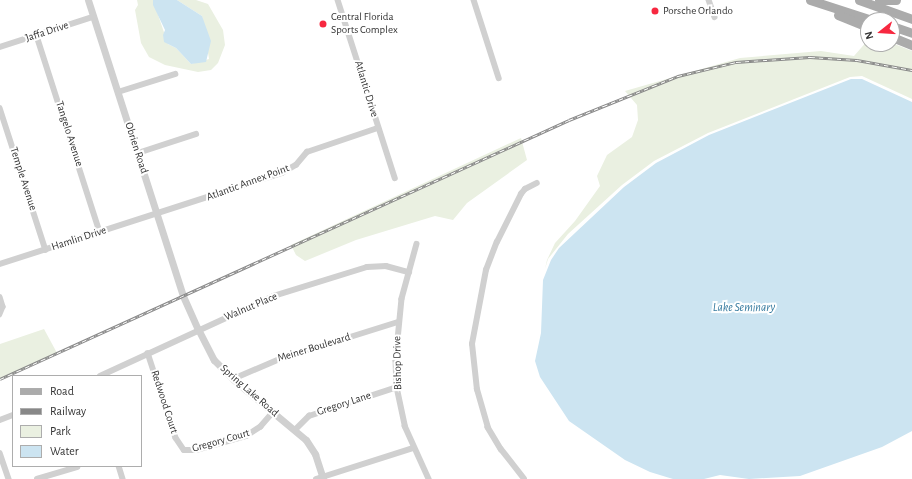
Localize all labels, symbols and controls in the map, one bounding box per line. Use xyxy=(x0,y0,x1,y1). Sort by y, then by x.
place label: Porsche Orlando xyxy=(663,4,733,18)
marker: Porsche Orlando xyxy=(650,6,660,16)
place label: Central Florida Sports Complex xyxy=(331,11,398,37)
north arrow xyxy=(860,12,900,52)
street label: Jaffa Drive xyxy=(24,19,70,45)
marker: Central Florida Sports Complex xyxy=(318,19,328,29)
text: N xyxy=(863,30,875,41)
street label: Atlantic Drive xyxy=(351,59,381,119)
street label: Tangelo Avenue xyxy=(52,100,86,168)
street label: Obrien Road xyxy=(122,121,150,175)
street label: Temple Avenue xyxy=(7,146,39,212)
street label: Atlantic Annex Point xyxy=(205,162,291,204)
street label: Hamlin Drive xyxy=(50,224,108,254)
street label: Walnut Place xyxy=(222,290,280,324)
water label: Lake Seminary xyxy=(713,301,775,315)
street label: Meiner Boulevard xyxy=(276,331,352,365)
street label: Bishop Drive xyxy=(391,336,405,390)
street label: Spring Lake Road xyxy=(217,362,281,420)
street label: Redwood Court xyxy=(148,369,180,435)
legend xyxy=(12,375,142,467)
text: Road xyxy=(50,385,74,397)
street label: Gregory Lane xyxy=(315,389,373,419)
text: Railway xyxy=(50,405,86,417)
text: Park xyxy=(50,425,71,437)
street label: Gregory Court xyxy=(191,426,251,456)
text: Water xyxy=(50,445,79,457)

